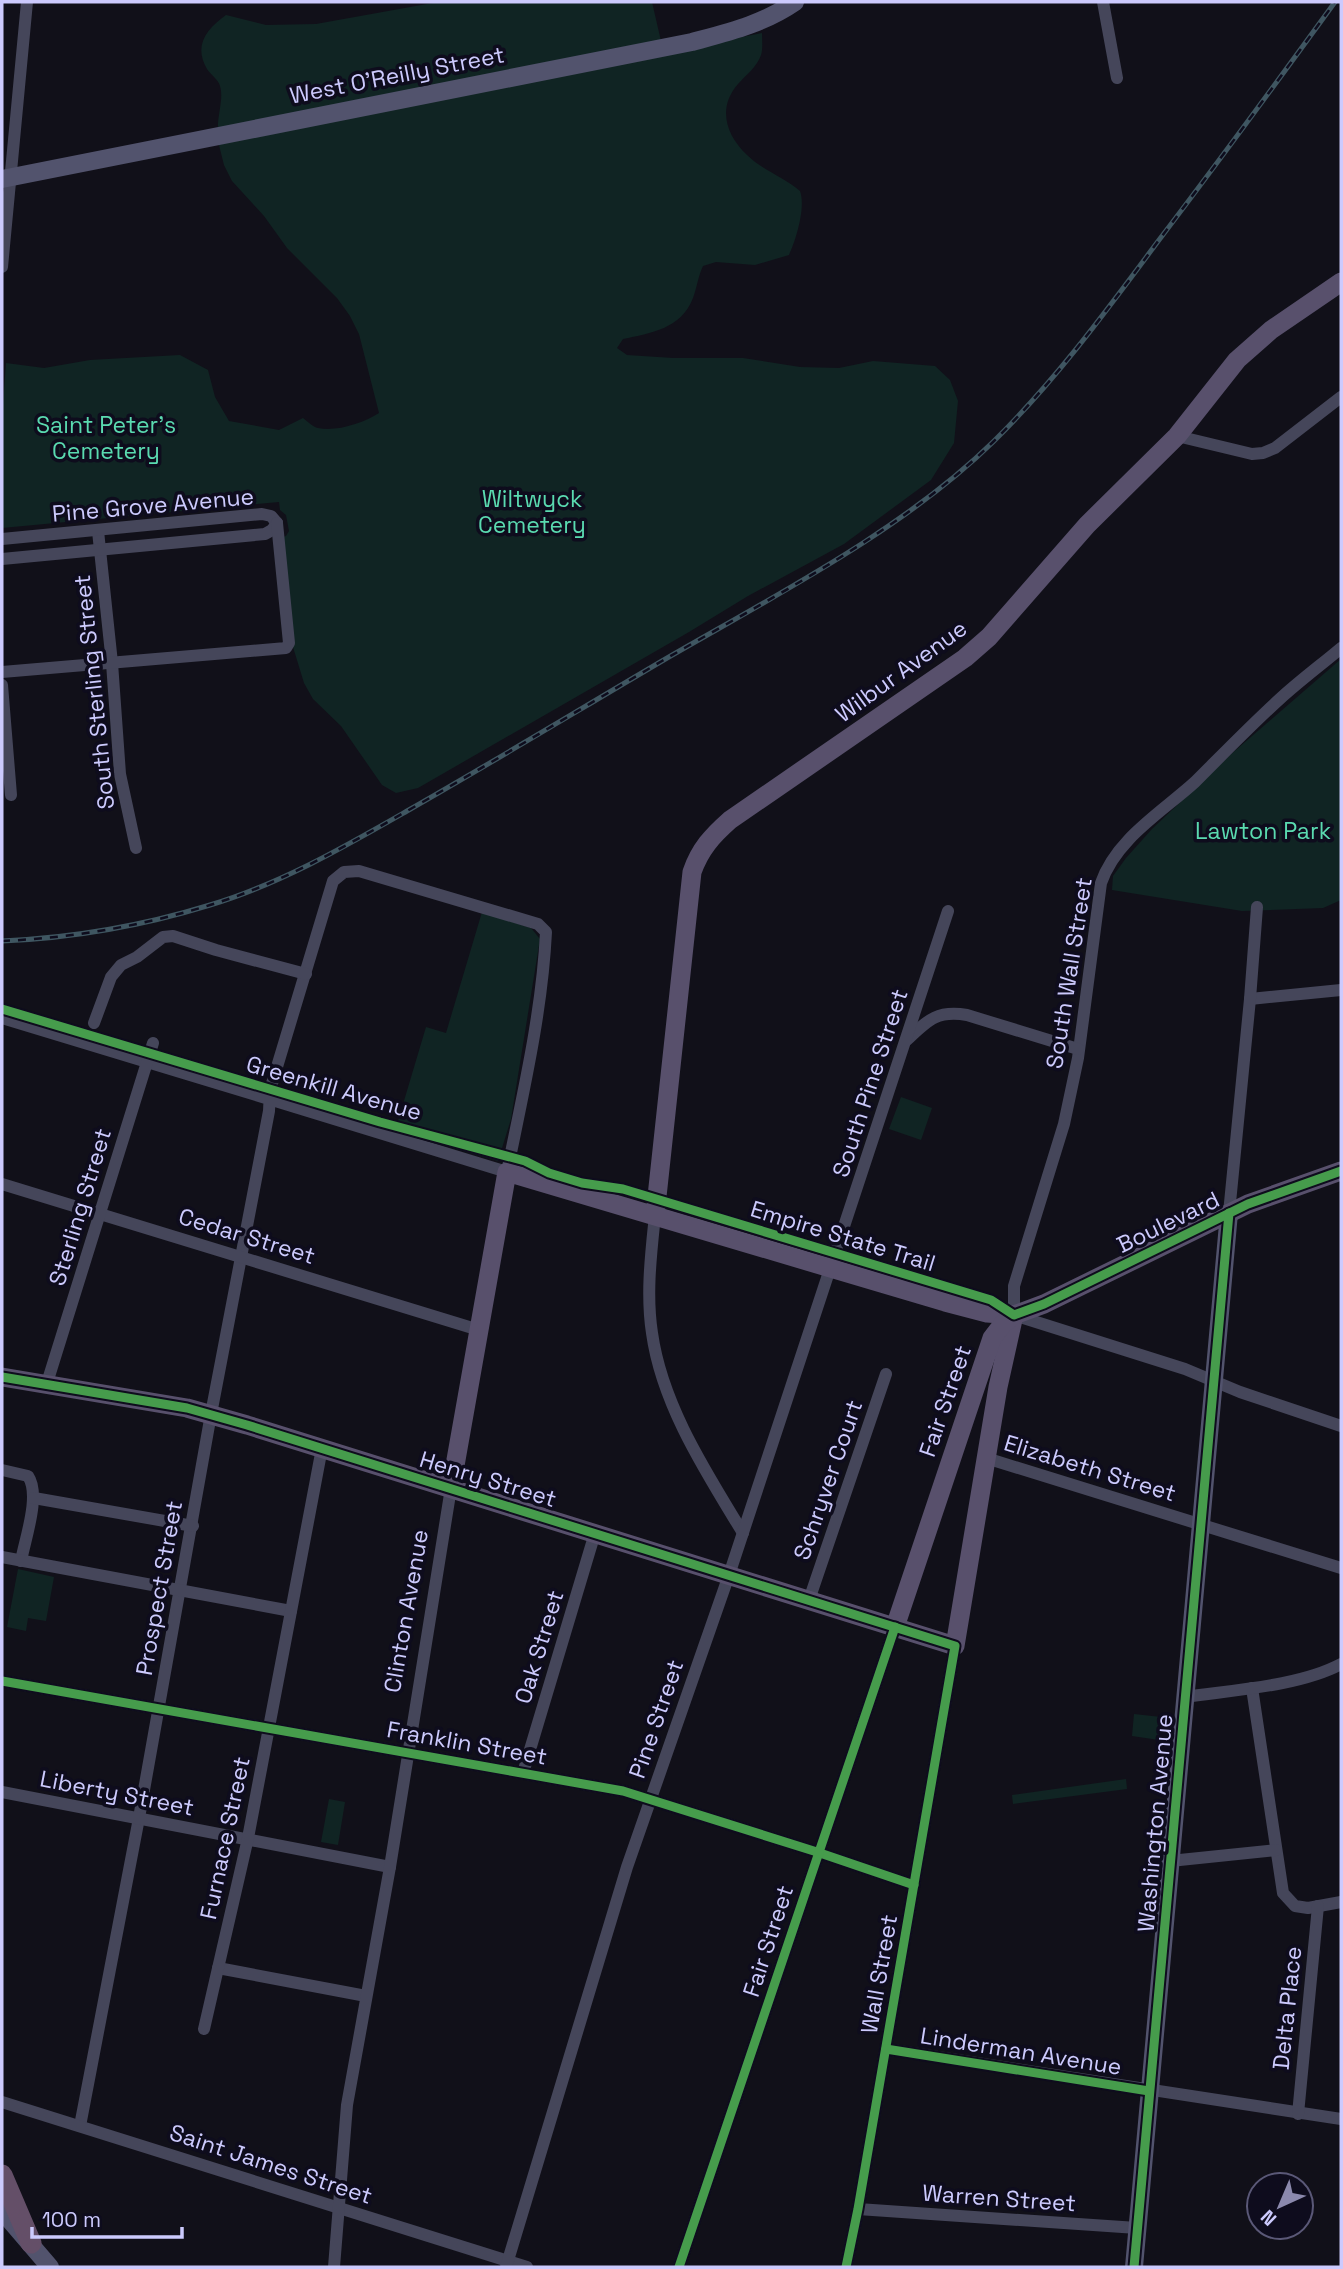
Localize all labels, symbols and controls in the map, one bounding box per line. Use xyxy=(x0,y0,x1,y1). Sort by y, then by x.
street label: West O'Reilly Street xyxy=(287,39,507,111)
park label: Saint Peter's Cemetery xyxy=(36,410,176,466)
street label: Pine Grove Avenue xyxy=(51,481,255,529)
park label: Wiltwyck Cemetery xyxy=(478,484,586,540)
street label: South Sterling Street xyxy=(67,573,121,811)
street label: Wilbur Avenue xyxy=(829,613,973,729)
park label: Lawton Park xyxy=(1195,816,1331,846)
street label: South Wall Street xyxy=(1039,875,1099,1071)
street label: South Pine Street xyxy=(825,985,915,1181)
street label: Greenkill Avenue xyxy=(243,1049,425,1127)
street label: Sterling Street xyxy=(42,1125,118,1289)
street label: Boulevard xyxy=(1112,1184,1224,1260)
street label: Empire State Trail xyxy=(747,1194,939,1278)
street label: Cedar Street xyxy=(175,1201,319,1271)
street label: Fair Street xyxy=(912,1341,978,1461)
street label: Schryver Court xyxy=(787,1396,869,1564)
street label: Elizabeth Street xyxy=(1000,1428,1180,1508)
street label: Henry Street xyxy=(416,1444,560,1514)
street label: Prospect Street xyxy=(129,1498,189,1678)
street label: Clinton Avenue xyxy=(377,1527,435,1695)
street label: Oak Street xyxy=(508,1587,570,1707)
street label: Pine Street xyxy=(622,1656,690,1782)
street label: Washington Avenue xyxy=(1131,1713,1179,1933)
street label: Franklin Street xyxy=(385,1714,549,1772)
street label: Furnace Street xyxy=(193,1754,257,1922)
street label: Liberty Street xyxy=(37,1763,197,1823)
street label: Fair Street xyxy=(736,1881,800,2001)
street label: Wall Street xyxy=(854,1912,904,2036)
street label: Delta Place xyxy=(1266,1945,1308,2071)
street label: Linderman Avenue xyxy=(918,2020,1124,2082)
street label: Saint James Street xyxy=(166,2117,376,2211)
north arrow xyxy=(1245,2171,1315,2241)
street label: Warren Street xyxy=(921,2178,1077,2218)
scale bar xyxy=(32,2196,182,2240)
text: N xyxy=(1255,2204,1282,2231)
text: 100 m xyxy=(42,2206,101,2233)

